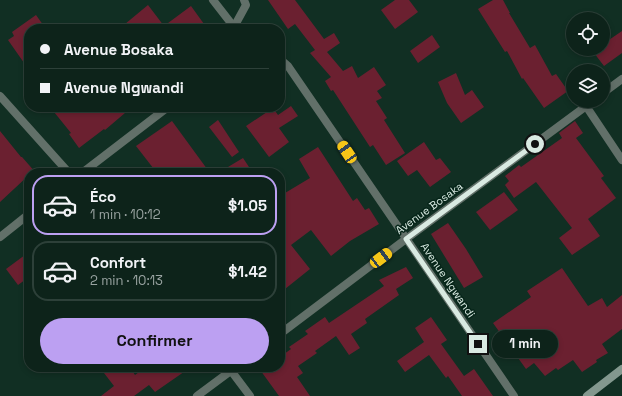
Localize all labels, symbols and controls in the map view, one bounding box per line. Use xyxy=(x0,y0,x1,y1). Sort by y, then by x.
map controls xyxy=(566,12,610,108)
button: locate xyxy=(566,12,610,56)
text: Avenue Bosaka xyxy=(64,40,173,59)
button: layers xyxy=(566,64,610,108)
text: Avenue Ngwandi xyxy=(64,78,184,97)
route start xyxy=(526,135,544,153)
car xyxy=(335,139,359,165)
street label: Avenue Bosaka xyxy=(393,178,466,237)
icon: car xyxy=(42,187,78,223)
text: Éco xyxy=(90,187,116,206)
text: $1.05 xyxy=(228,196,267,215)
text: 1 min · 10:12 xyxy=(90,206,161,223)
street label: Avenue Ngwandi xyxy=(418,240,478,320)
car xyxy=(368,246,394,270)
icon: car xyxy=(42,253,78,289)
text: Confort xyxy=(90,253,146,272)
text: $1.42 xyxy=(228,262,267,281)
text: 2 min · 10:13 xyxy=(90,272,163,289)
button: Confirmer xyxy=(40,318,269,364)
callout: 1 min xyxy=(492,330,558,358)
route end xyxy=(469,335,487,353)
text: 1 min xyxy=(509,335,541,352)

